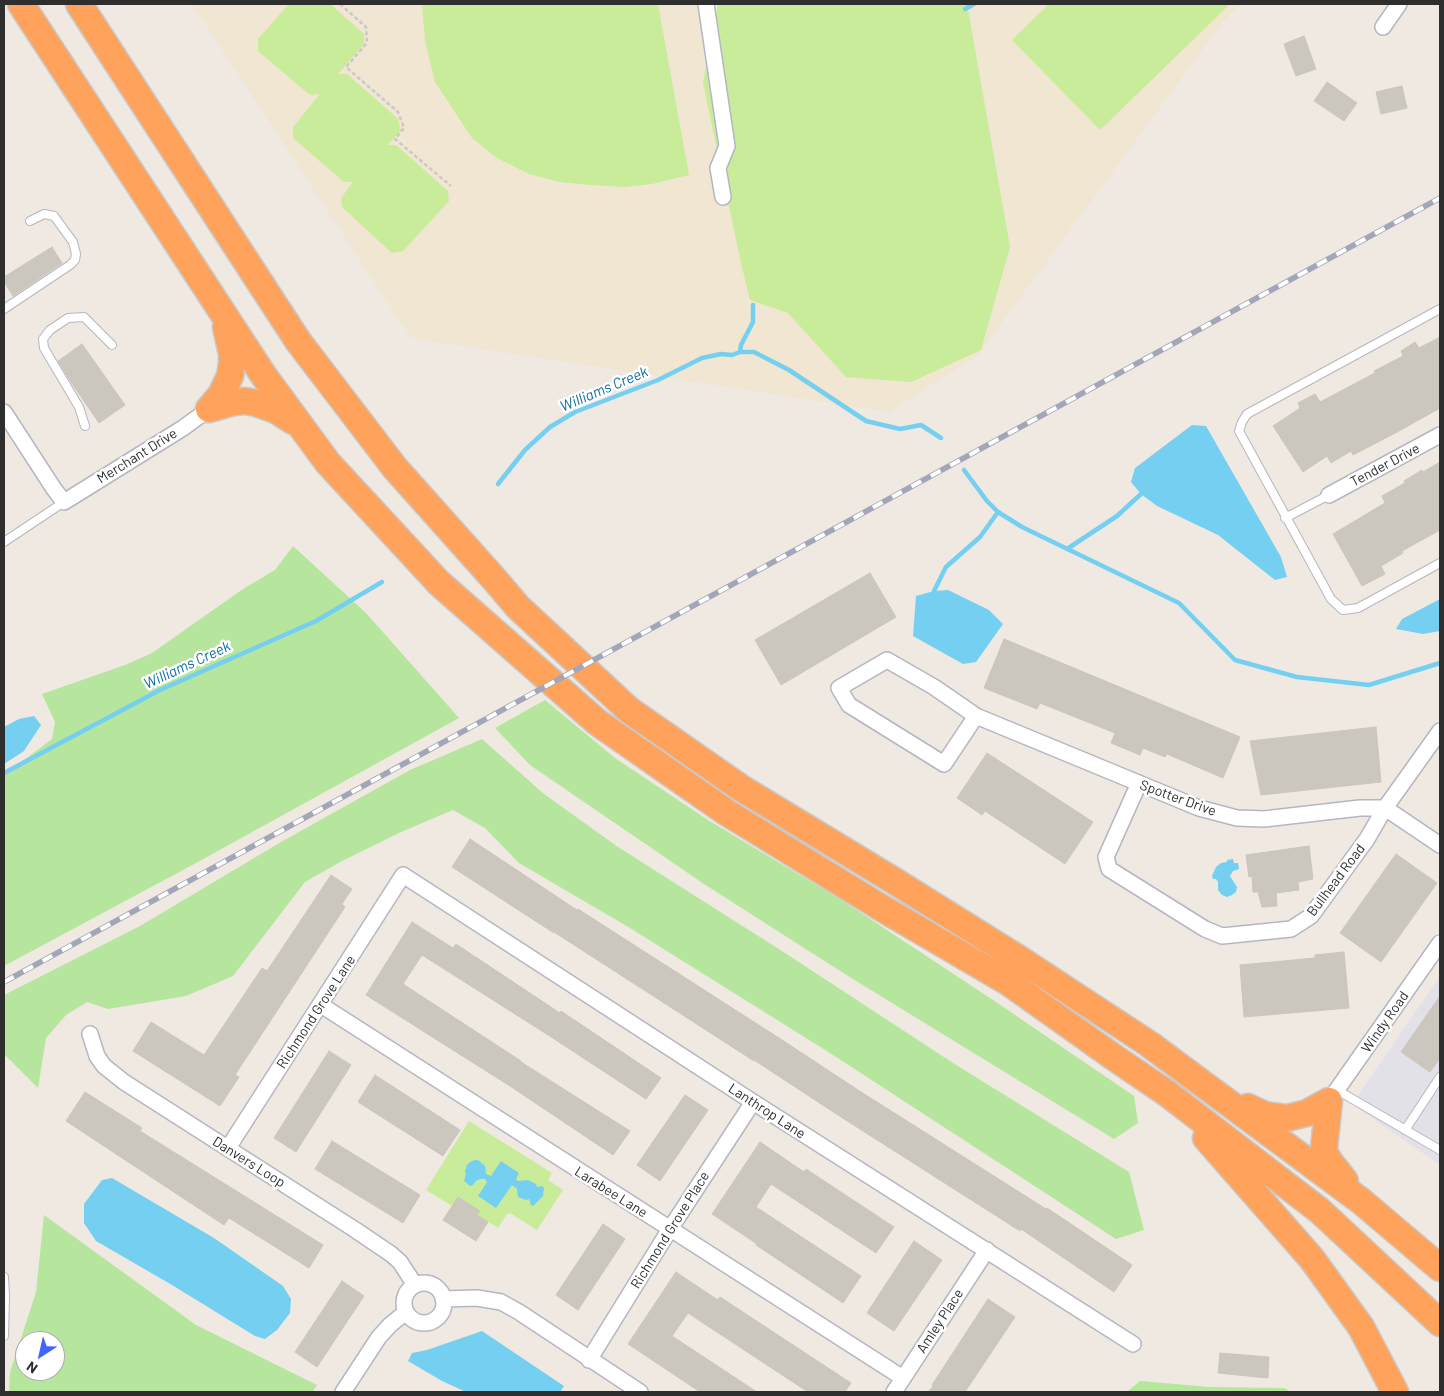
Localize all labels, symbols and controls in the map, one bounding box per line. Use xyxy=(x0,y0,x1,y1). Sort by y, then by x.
water label: Williams Creek xyxy=(557,362,651,416)
street label: Merchant Drive xyxy=(94,425,180,487)
street label: Tender Drive xyxy=(1347,440,1423,490)
water label: Williams Creek xyxy=(141,637,233,693)
street label: Spotter Drive xyxy=(1138,776,1218,820)
street label: Bullhead Road xyxy=(1303,841,1369,919)
street label: Richmond Grove Lane xyxy=(273,952,359,1072)
street label: Windy Road xyxy=(1358,988,1412,1056)
street label: Lanthrop Lane xyxy=(725,1080,809,1142)
street label: Danvers Loop xyxy=(210,1133,288,1191)
street label: Larabee Lane xyxy=(572,1163,650,1221)
street label: Richmond Grove Place xyxy=(627,1168,713,1292)
street label: Amley Place xyxy=(913,1286,967,1356)
north arrow xyxy=(15,1331,65,1381)
text: N xyxy=(23,1358,40,1378)

